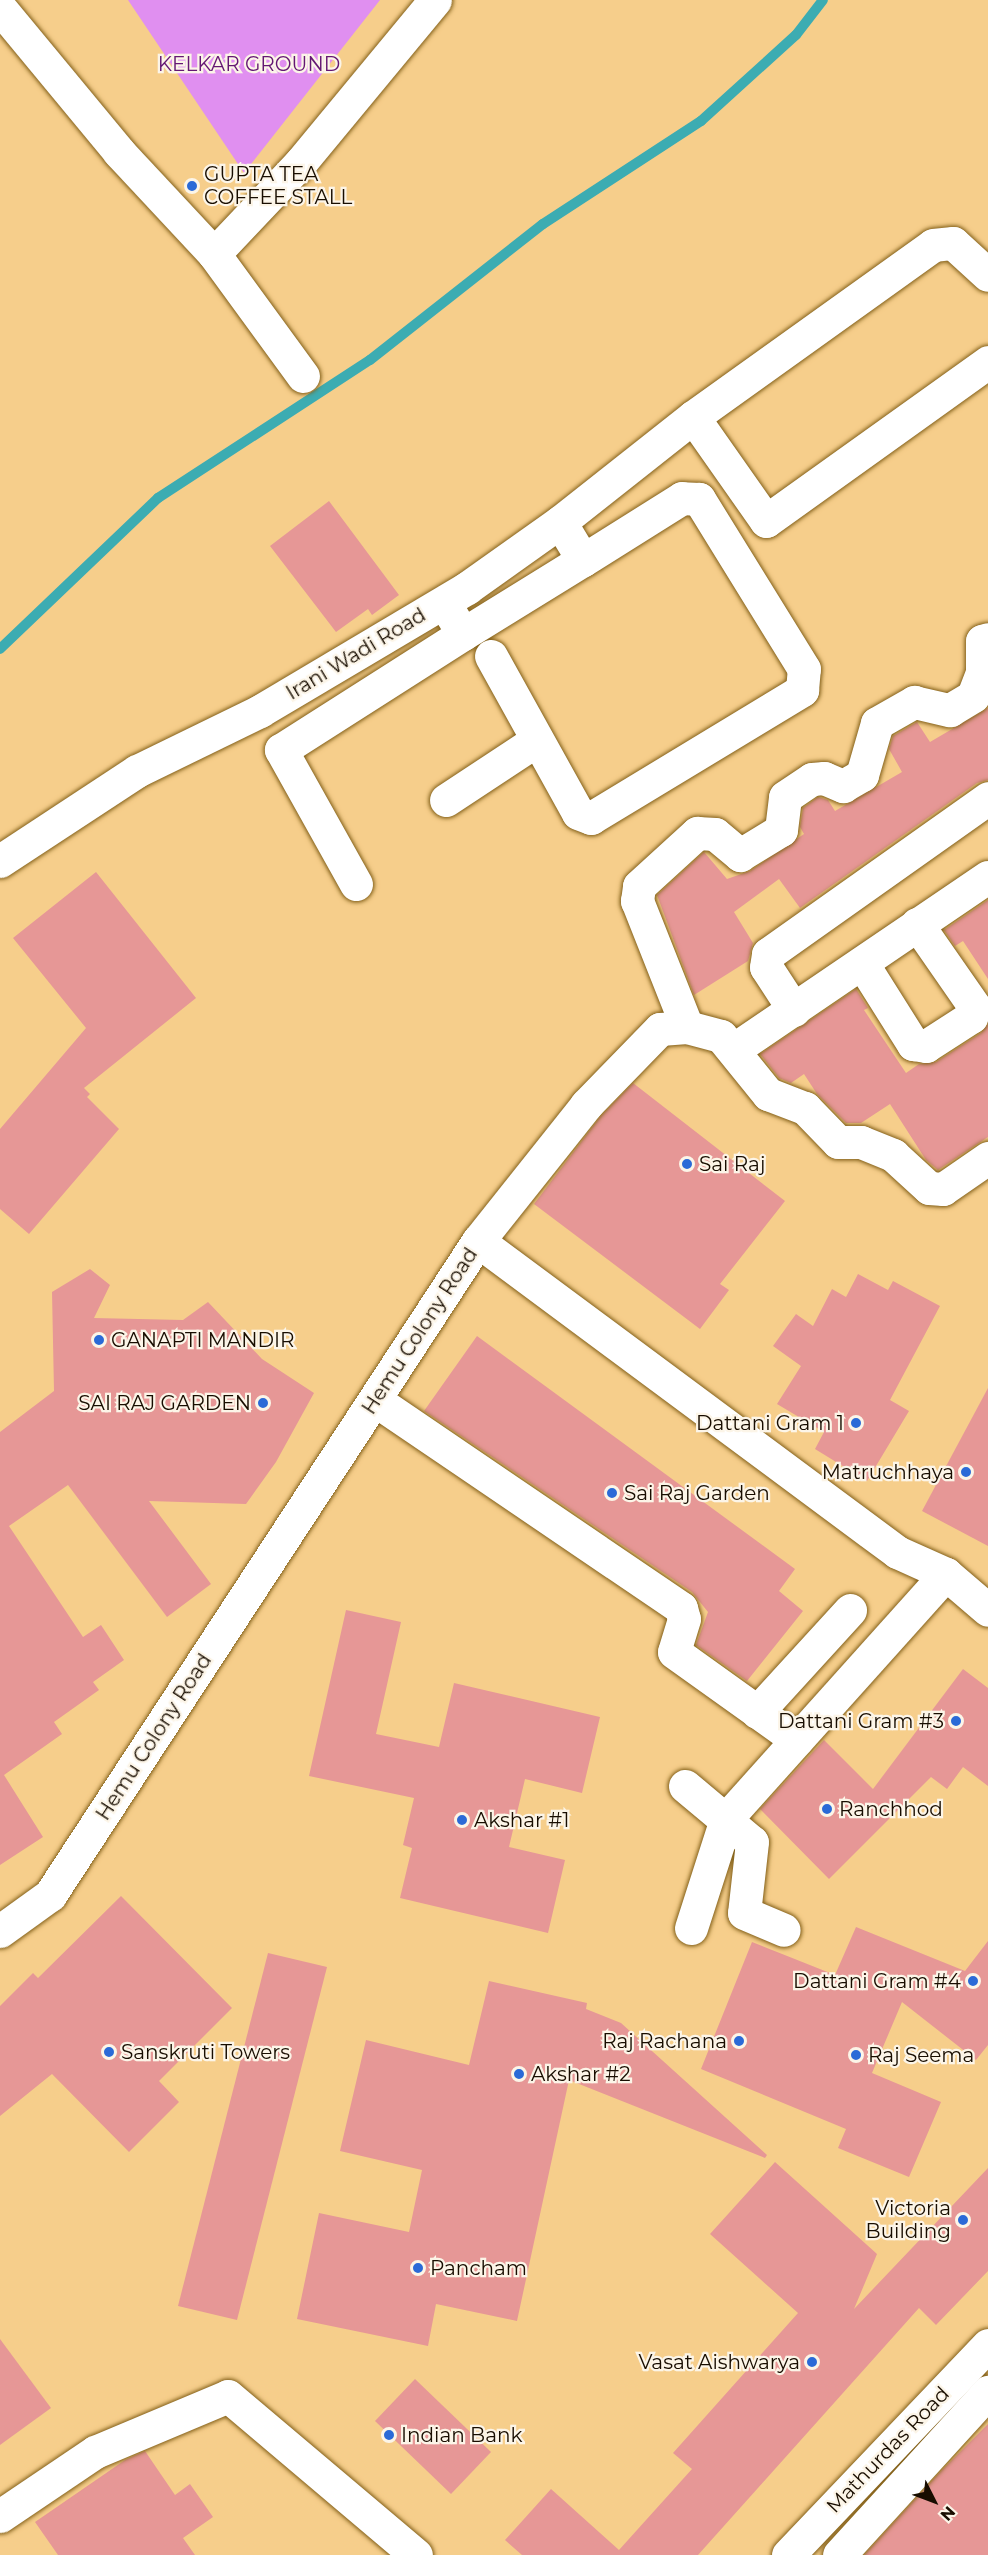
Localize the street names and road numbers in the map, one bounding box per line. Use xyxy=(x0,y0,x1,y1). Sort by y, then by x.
street label: Irani Wadi Road xyxy=(282,603,430,705)
street label: Hemu Colony Road xyxy=(357,1243,483,1419)
street label: Hemu Colony Road xyxy=(91,1649,217,1825)
street label: Mathurdas Road xyxy=(822,2382,954,2518)

